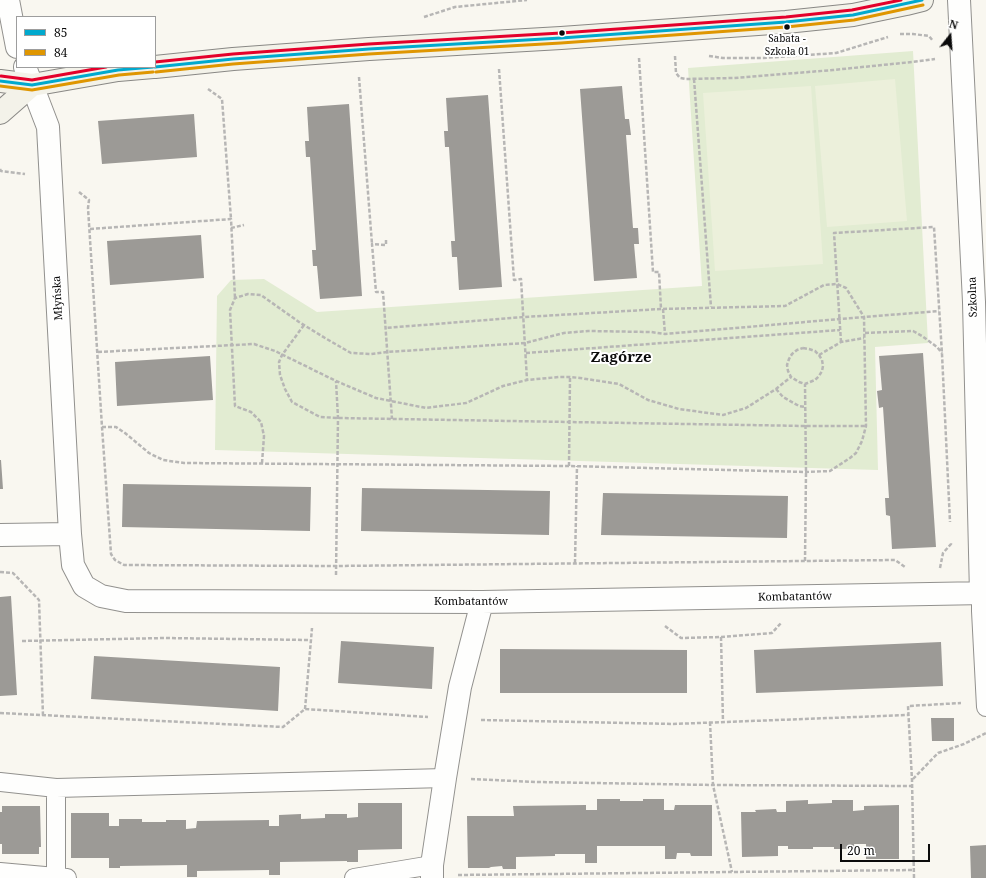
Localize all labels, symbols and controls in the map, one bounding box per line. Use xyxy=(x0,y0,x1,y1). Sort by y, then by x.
legend xyxy=(16,16,156,68)
north arrow xyxy=(930,16,970,56)
text: N xyxy=(947,16,960,32)
marker: Sabata - Szkoła 01 xyxy=(782,22,792,32)
text: 85 xyxy=(54,24,67,41)
unlabelled marker xyxy=(557,28,567,38)
place label: Sabata - Szkoła 01 xyxy=(765,33,809,56)
text: 84 xyxy=(54,44,67,61)
street label: Młyńska xyxy=(50,275,66,321)
street label: Szkolna xyxy=(966,276,980,318)
district label: Zagórze xyxy=(591,349,651,367)
street label: Kombatantów xyxy=(758,590,832,604)
street label: Kombatantów xyxy=(434,595,508,609)
scale bar xyxy=(842,836,932,862)
text: 20 m xyxy=(847,842,875,859)

